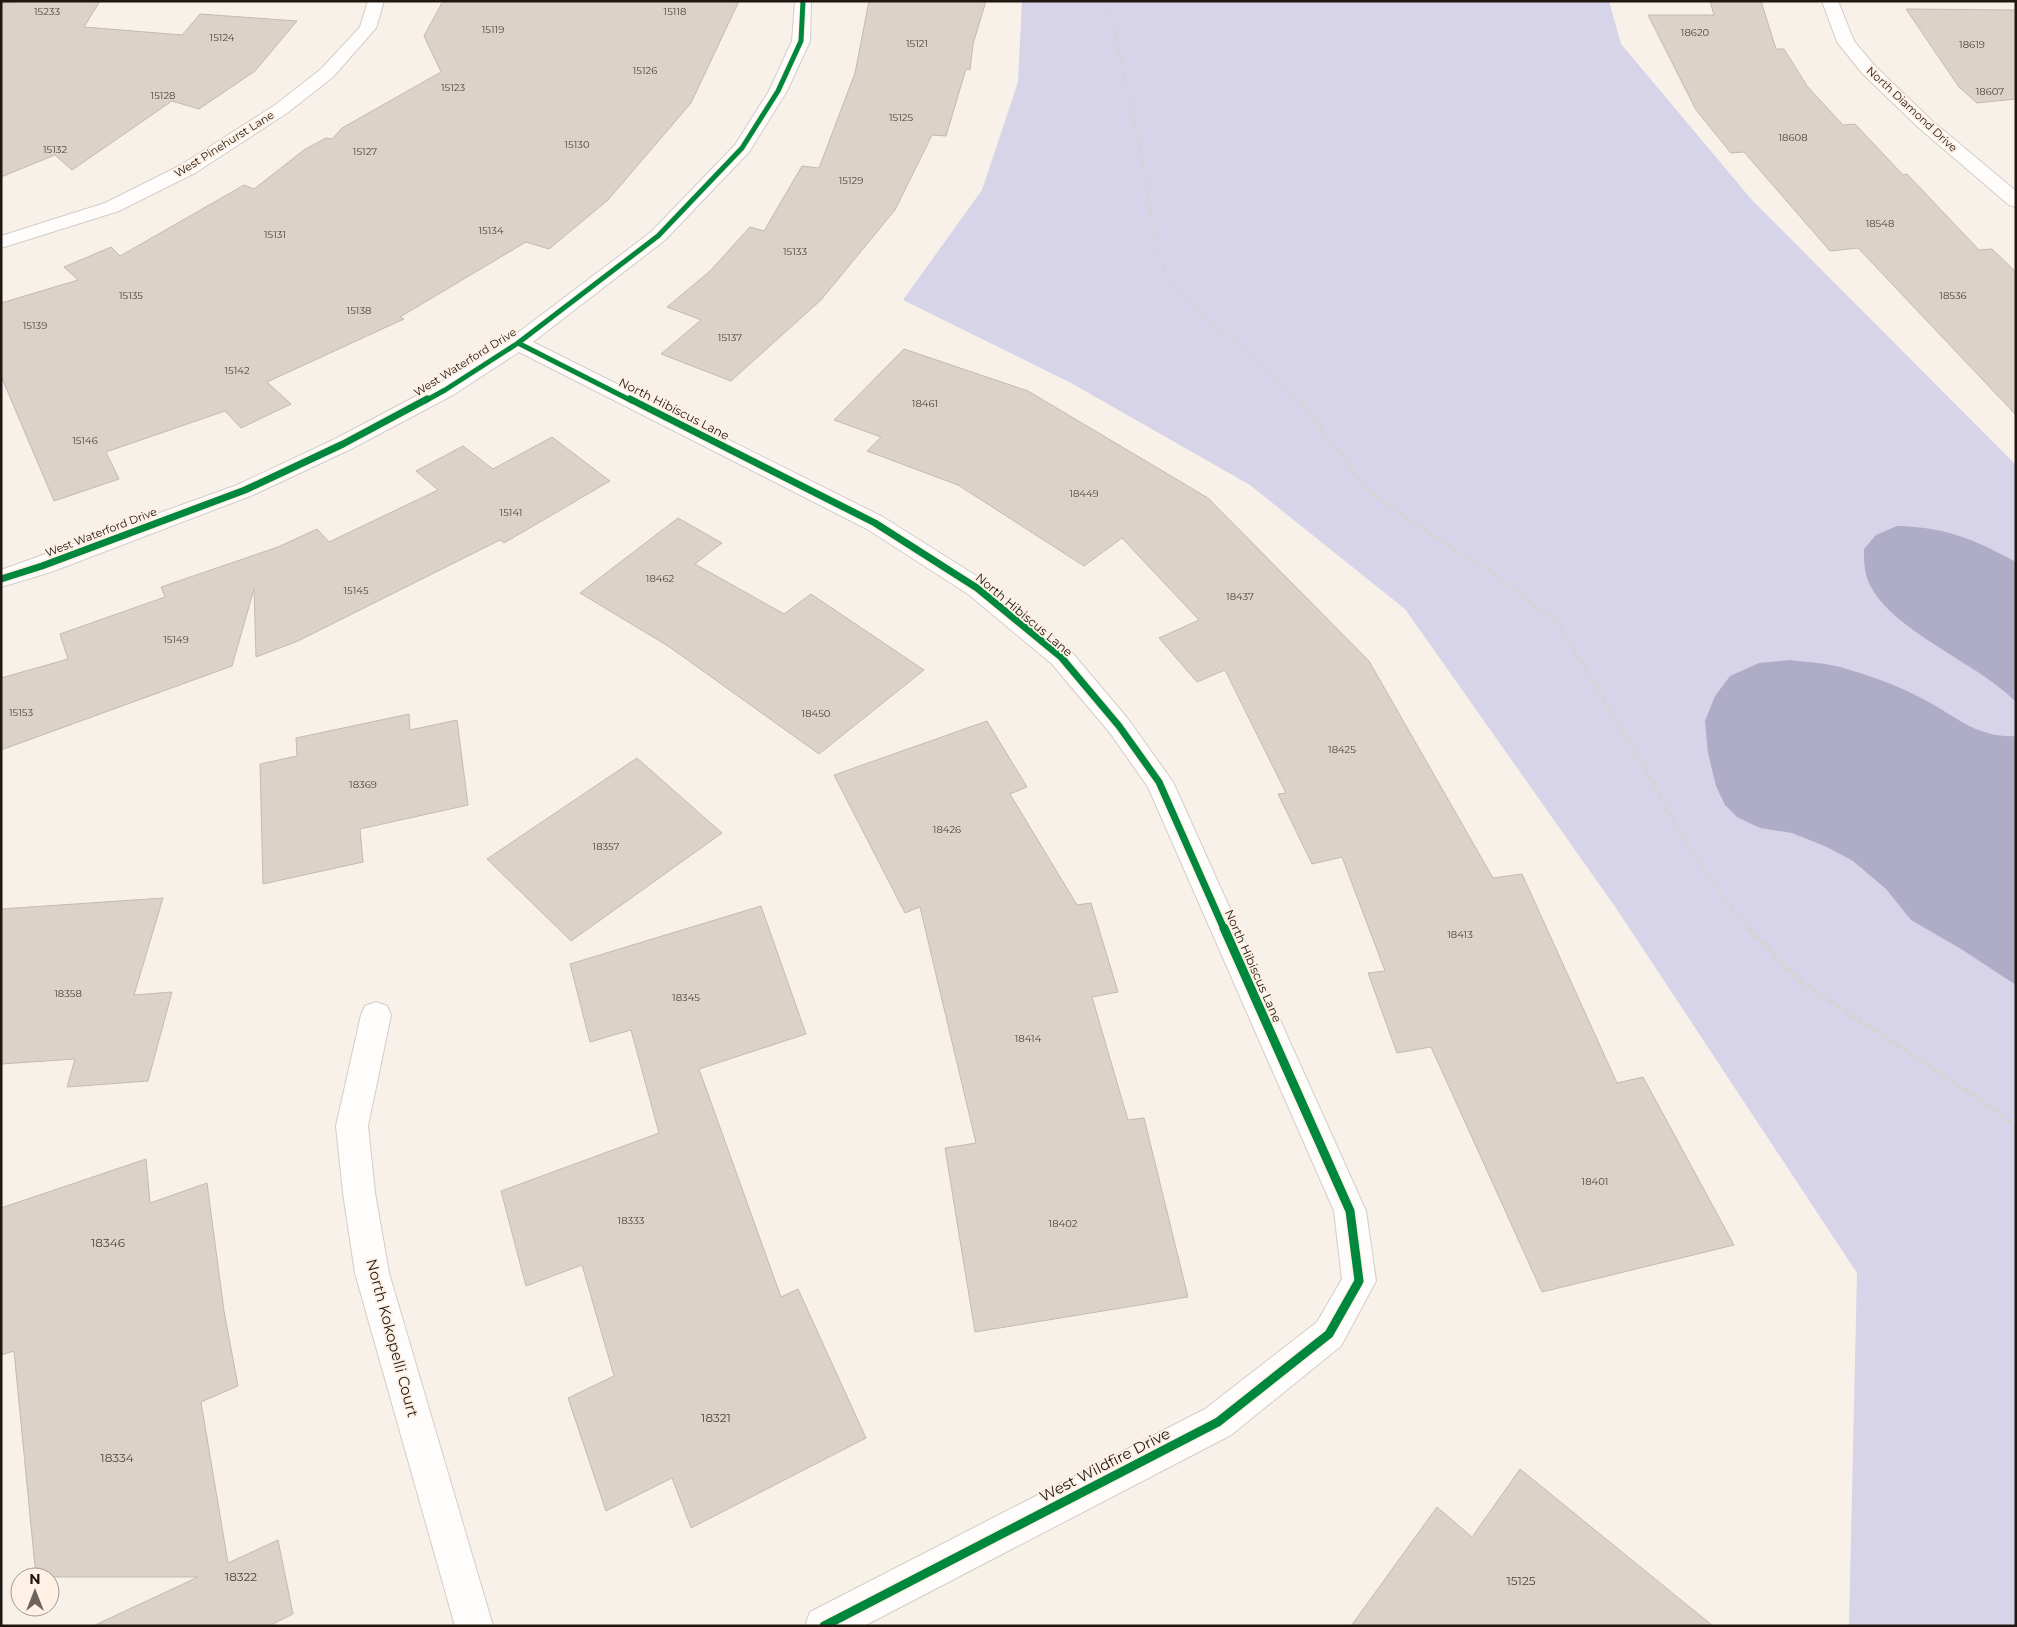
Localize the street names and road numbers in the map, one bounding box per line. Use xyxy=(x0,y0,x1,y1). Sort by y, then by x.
street label: North Diamond Drive xyxy=(1864,63,1961,155)
street label: West Pinehurst Lane xyxy=(172,107,277,180)
street label: West Waterford Drive xyxy=(411,325,519,399)
street label: North Hibiscus Lane xyxy=(616,374,732,443)
street label: West Waterford Drive xyxy=(43,504,159,560)
street label: North Hibiscus Lane xyxy=(973,570,1076,660)
street label: North Hibiscus Lane xyxy=(1222,907,1285,1025)
street label: North Kokopelli Court xyxy=(362,1257,423,1419)
street label: West Wildfire Drive xyxy=(1036,1423,1173,1506)

